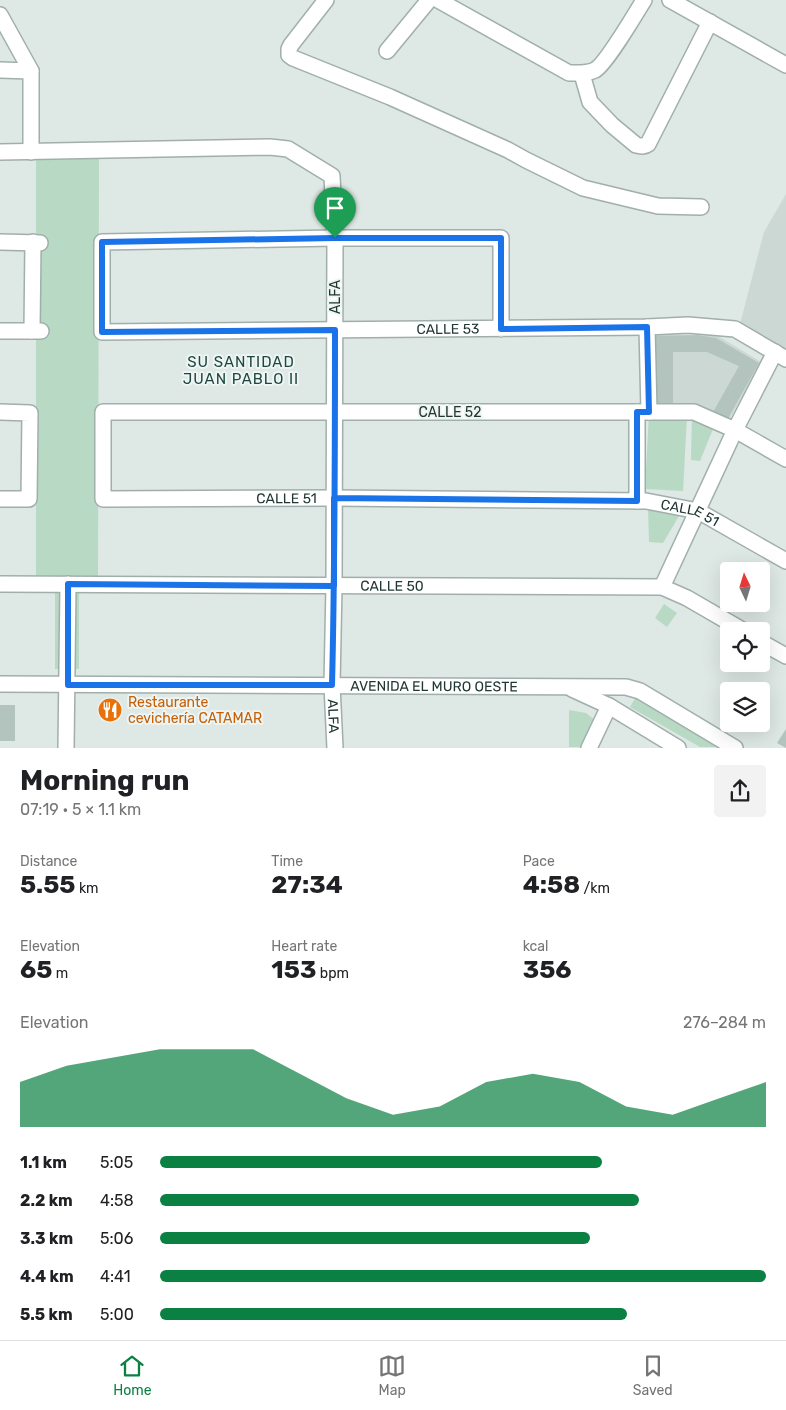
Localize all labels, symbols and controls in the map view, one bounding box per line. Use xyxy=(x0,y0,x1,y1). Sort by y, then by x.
pin xyxy=(314,187,356,238)
icon: arrive xyxy=(321,194,349,222)
street label: ALFA xyxy=(327,279,344,314)
street label: CALLE 53 xyxy=(416,320,480,338)
district label: SU SANTIDAD JUAN PABLO II xyxy=(183,353,299,388)
street label: CALLE 52 xyxy=(419,404,481,421)
street label: CALLE 51 xyxy=(256,490,317,507)
street label: CALLE 51 xyxy=(659,496,722,530)
north arrow xyxy=(720,562,770,612)
map controls xyxy=(720,562,770,732)
street label: CALLE 50 xyxy=(360,577,424,594)
button: locate xyxy=(720,622,770,672)
street label: AVENIDA EL MURO OESTE xyxy=(350,677,518,695)
button: layers xyxy=(720,682,770,732)
place label: Restaurante cevichería CATAMAR xyxy=(128,694,262,727)
restaurant icon: Restaurante cevichería CATAMAR xyxy=(97,697,123,723)
street label: ALFA xyxy=(324,699,343,734)
text: Morning run xyxy=(20,764,189,797)
button: share xyxy=(714,765,766,817)
text: 07:19 · 5 × 1.1 km xyxy=(20,800,141,819)
text: Distance xyxy=(20,853,77,870)
text: Time xyxy=(271,853,303,870)
text: Pace xyxy=(523,853,555,870)
text: 5.55 xyxy=(20,870,75,899)
text: 27:34 xyxy=(271,870,343,899)
text: 4:58 xyxy=(523,870,580,899)
text: km xyxy=(75,880,99,897)
text: /km xyxy=(580,880,610,897)
text: Elevation xyxy=(20,938,80,955)
text: Heart rate xyxy=(271,938,337,955)
text: kcal xyxy=(523,938,548,955)
text: 65 xyxy=(20,955,52,984)
text: 153 xyxy=(271,955,316,984)
text: 356 xyxy=(523,955,572,984)
text: m xyxy=(52,965,68,982)
text: bpm xyxy=(316,965,349,982)
text: Elevation xyxy=(20,1013,89,1032)
text: 276–284 m xyxy=(683,1013,766,1032)
text: 1.1 km xyxy=(20,1153,67,1172)
text: 5:05 xyxy=(100,1153,133,1172)
text: 2.2 km xyxy=(20,1191,73,1210)
text: 4:58 xyxy=(100,1191,134,1210)
text: 3.3 km xyxy=(20,1229,73,1248)
text: 5:06 xyxy=(100,1229,133,1248)
text: 4.4 km xyxy=(20,1267,74,1286)
text: 4:41 xyxy=(100,1267,131,1286)
text: 5.5 km xyxy=(20,1305,73,1324)
text: 5:00 xyxy=(100,1305,134,1324)
tab: Home xyxy=(113,1352,152,1399)
tab: Map xyxy=(378,1352,406,1399)
tab: Saved xyxy=(633,1352,673,1399)

